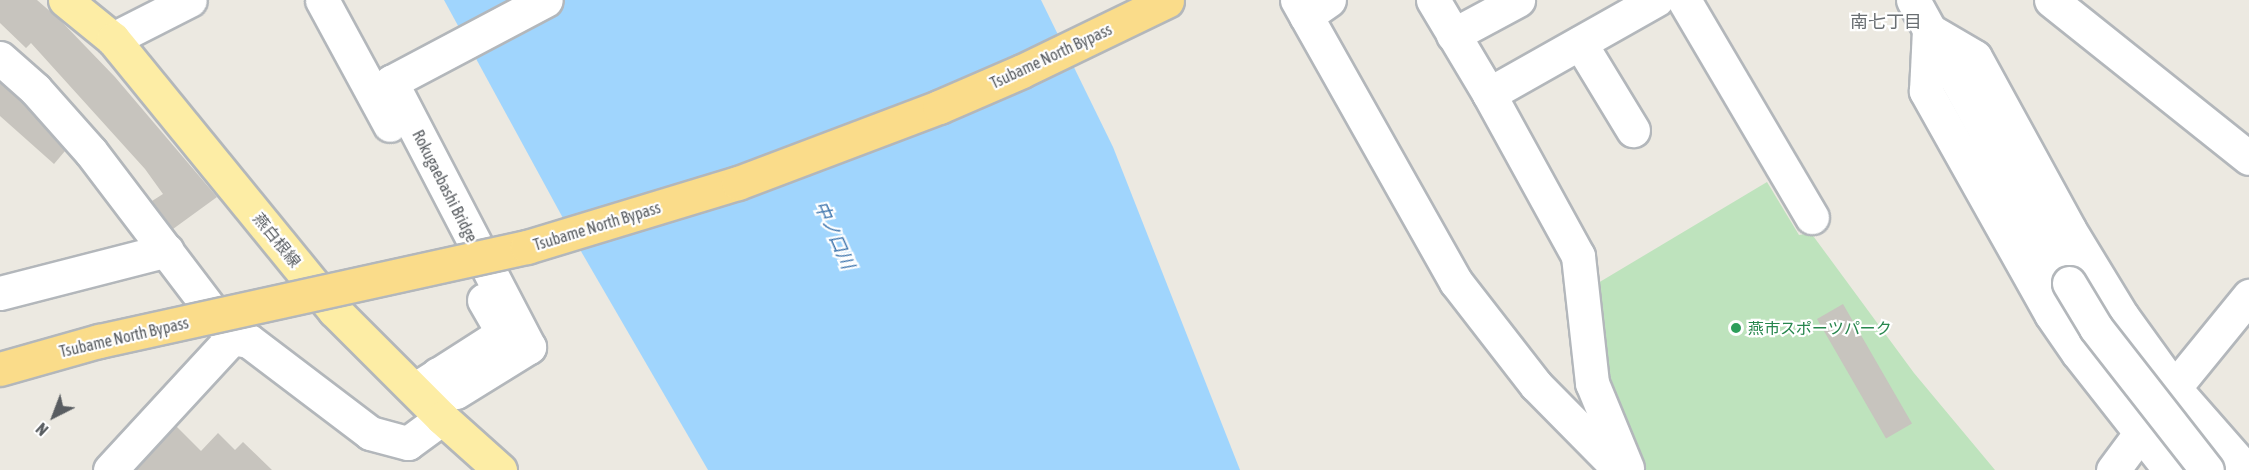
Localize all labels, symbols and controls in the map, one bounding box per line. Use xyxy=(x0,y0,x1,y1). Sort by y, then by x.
district label: 南七丁目 xyxy=(1850,11,1922,33)
street label: Tsubame North Bypass xyxy=(987,19,1115,93)
street label: Rokugaebashi Bridge xyxy=(408,127,482,245)
street label: Tsubame North Bypass xyxy=(531,198,663,254)
water label: 中ノ口川 xyxy=(809,198,859,272)
street label: 燕白根線 xyxy=(249,209,305,271)
street label: Tsubame North Bypass xyxy=(58,313,190,361)
place label: 燕市スポーツパーク xyxy=(1748,318,1892,338)
marker: 燕市スポーツパーク xyxy=(1729,321,1743,335)
north arrow xyxy=(24,386,84,446)
text: N xyxy=(32,420,51,439)

